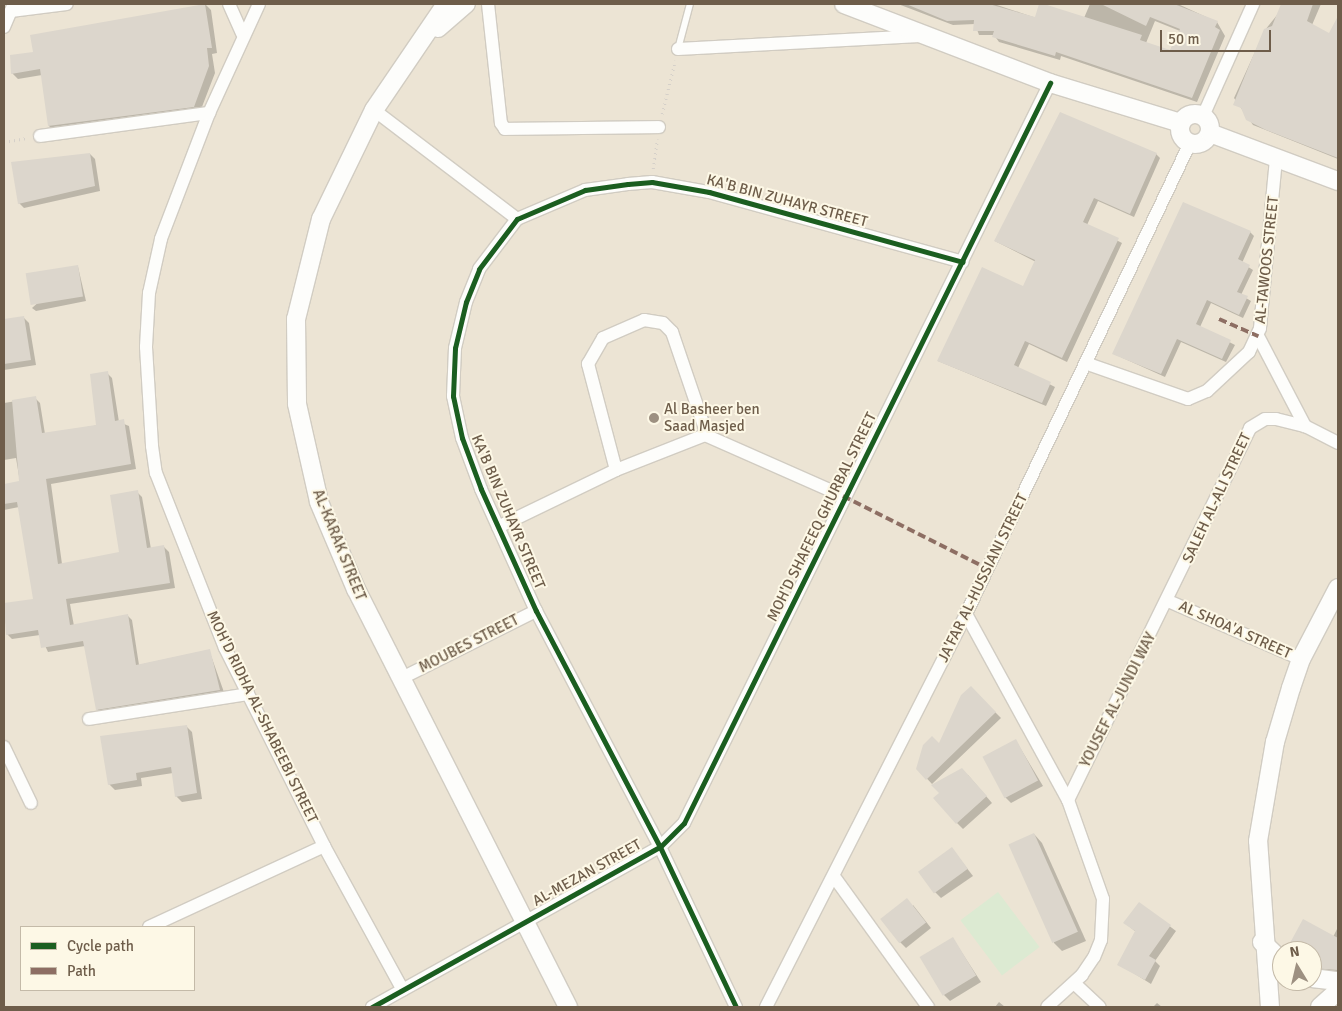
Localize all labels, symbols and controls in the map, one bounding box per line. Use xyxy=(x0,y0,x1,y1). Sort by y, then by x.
scale bar xyxy=(1162,20,1273,52)
text: 50 m xyxy=(1168,30,1199,48)
street label: KA'B BIN ZUHAYR STREET xyxy=(704,171,870,231)
street label: AL-TAWOOS STREET xyxy=(1251,195,1283,325)
place label: Al Basheer ben Saad Masjed xyxy=(664,400,760,435)
street label: MOH'D SHAFEEQ GHURBAL STREET xyxy=(763,410,881,624)
marker: Al Basheer ben Saad Masjed xyxy=(648,412,660,424)
street label: SALEH AL-ALI STREET xyxy=(1179,430,1255,566)
street label: KA'B BIN ZUHAYR STREET xyxy=(467,432,549,592)
street label: AL-KARAK STREET xyxy=(308,487,370,603)
street label: JA'FAR AL-HUSSIANI STREET xyxy=(934,491,1032,665)
street label: AL SHOA'A STREET xyxy=(1176,597,1294,663)
street label: MOH'D RIDHA AL-SHABEEBI STREET xyxy=(203,608,321,826)
street label: MOUBES STREET xyxy=(416,611,522,677)
street label: YOUSEF AL-JUNDI WAY xyxy=(1076,630,1160,770)
street label: AL-MEZAN STREET xyxy=(529,836,645,910)
legend xyxy=(20,926,195,991)
text: Cycle path xyxy=(67,937,134,955)
north arrow xyxy=(1272,941,1322,991)
text: N xyxy=(1289,943,1301,961)
text: Path xyxy=(67,962,96,980)

